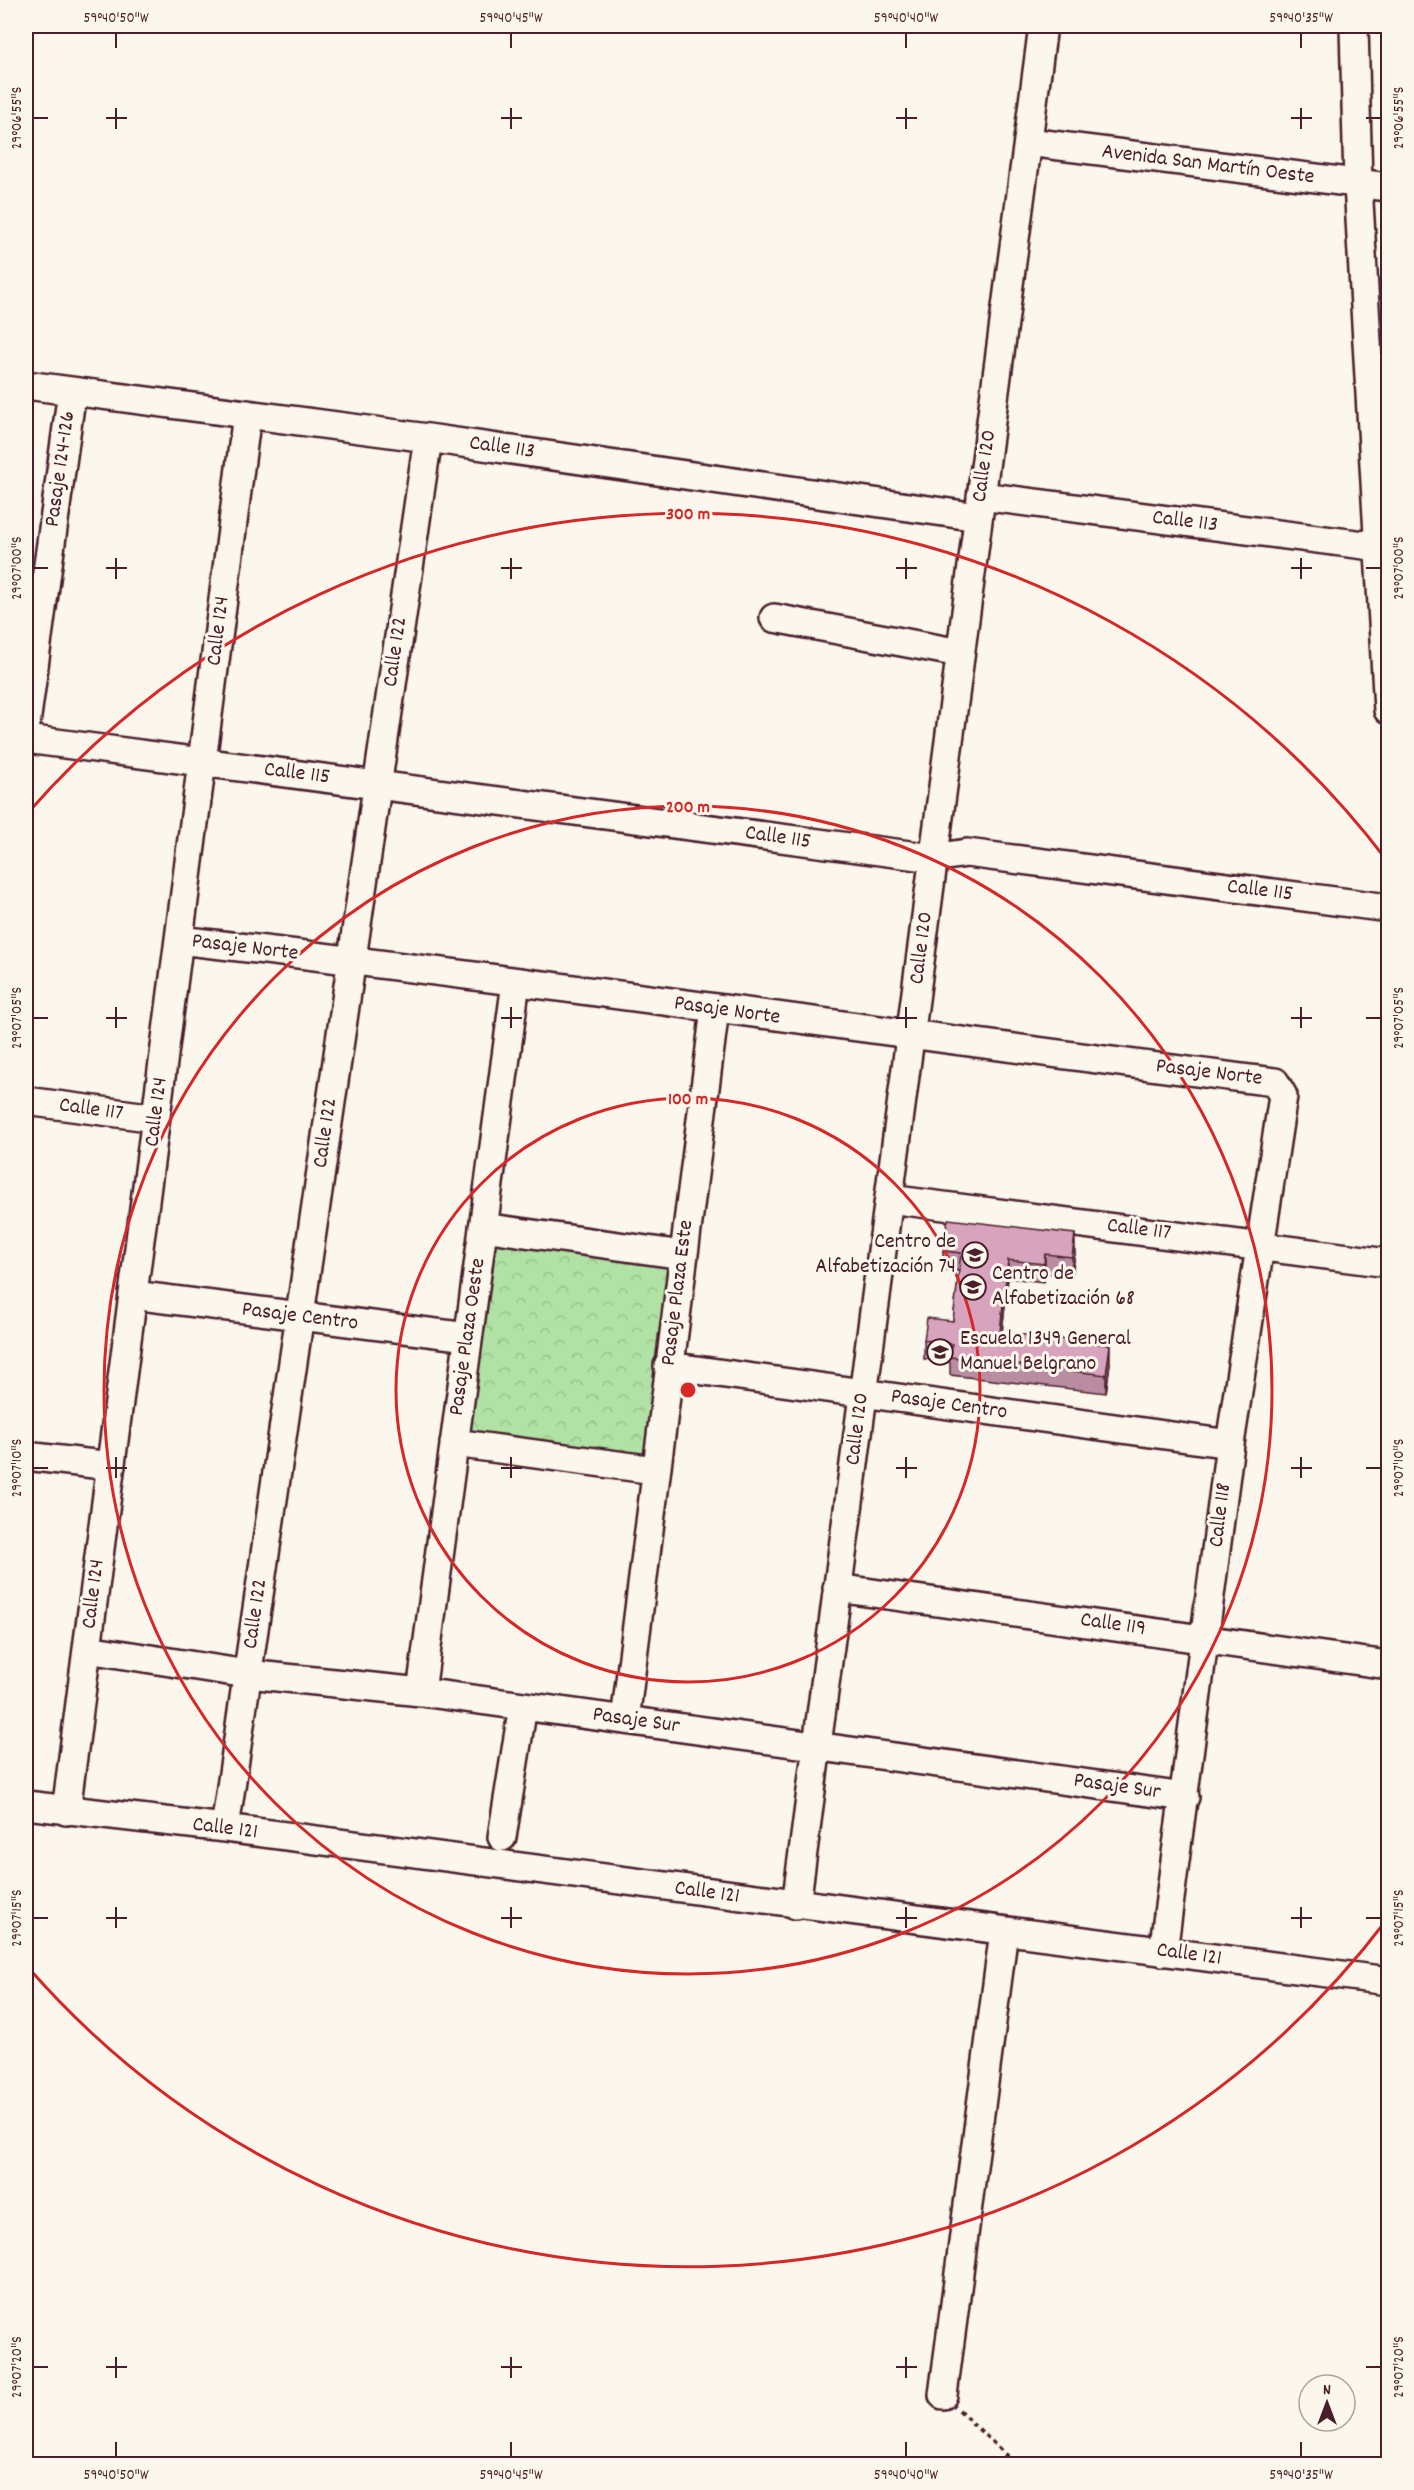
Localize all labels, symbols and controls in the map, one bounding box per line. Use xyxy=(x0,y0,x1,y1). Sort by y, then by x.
text: 59°40'50"W xyxy=(83,8,149,30)
text: 59°40'45"W xyxy=(479,8,543,30)
text: 59°40'40"W xyxy=(874,8,939,30)
text: 59°40'35"W xyxy=(1269,8,1333,30)
text: 29°06'55"S xyxy=(7,87,29,149)
text: 29°06'55"S xyxy=(1389,87,1411,149)
street label: Avenida San Martín Oeste xyxy=(1100,137,1316,193)
street label: Pasaje 124-126 xyxy=(38,409,84,529)
street label: Calle 113 xyxy=(467,428,537,468)
street label: Calle 120 xyxy=(965,428,1005,504)
text: 300 m xyxy=(666,503,710,528)
street label: Calle 113 xyxy=(1150,503,1220,541)
text: 29°07'00"S xyxy=(7,536,29,600)
text: 29°07'00"S xyxy=(1389,536,1411,600)
street label: Calle 124 xyxy=(199,594,239,668)
street label: Calle 122 xyxy=(376,615,416,689)
street label: Calle 115 xyxy=(262,755,332,793)
text: 200 m xyxy=(666,796,710,821)
street label: Calle 115 xyxy=(743,818,813,858)
street label: Calle 115 xyxy=(1225,872,1295,910)
street label: Calle 120 xyxy=(902,910,942,986)
street label: Pasaje Norte xyxy=(190,926,300,970)
text: 29°07'05"S xyxy=(7,987,29,1049)
text: 29°07'05"S xyxy=(1389,987,1411,1049)
street label: Pasaje Norte xyxy=(672,988,782,1034)
street label: Pasaje Norte xyxy=(1154,1051,1264,1095)
street label: Calle 124 xyxy=(137,1075,177,1149)
text: 100 m xyxy=(668,1088,708,1113)
street label: Calle 117 xyxy=(57,1090,125,1130)
street label: Calle 122 xyxy=(306,1096,346,1170)
street label: Calle 117 xyxy=(1105,1211,1173,1249)
street label: Pasaje Plaza Este xyxy=(654,1218,702,1368)
place label: Centro de Alfabetización 74 xyxy=(815,1227,956,1283)
school or university icon: Centro de Alfabetización 74 xyxy=(960,1240,990,1270)
street label: Pasaje Plaza Oeste xyxy=(442,1256,494,1418)
place label: Centro de Alfabetización 68 xyxy=(992,1259,1135,1315)
school or university icon: Centro de Alfabetización 68 xyxy=(958,1272,988,1302)
street label: Pasaje Centro xyxy=(240,1294,360,1340)
place label: Escuela 1349 General Manuel Belgrano xyxy=(960,1324,1131,1380)
school or university icon: Escuela 1349 General Manuel Belgrano xyxy=(925,1337,955,1367)
centre of rings xyxy=(678,1380,698,1400)
street label: Pasaje Centro xyxy=(889,1381,1009,1429)
street label: Calle 120 xyxy=(838,1391,878,1467)
text: 29°07'10"S xyxy=(7,1439,29,1497)
text: 29°07'10"S xyxy=(1389,1439,1411,1497)
street label: Calle 118 xyxy=(1202,1481,1240,1549)
street label: Calle 124 xyxy=(74,1557,114,1631)
street label: Calle 122 xyxy=(236,1577,276,1651)
street label: Calle 119 xyxy=(1078,1605,1148,1645)
street label: Pasaje Sur xyxy=(590,1700,682,1743)
street label: Pasaje Sur xyxy=(1071,1766,1163,1809)
street label: Calle 121 xyxy=(191,1810,259,1848)
street label: Calle 121 xyxy=(672,1873,742,1913)
text: 29°07'15"S xyxy=(7,1889,29,1947)
text: 29°07'15"S xyxy=(1389,1889,1411,1947)
street label: Calle 121 xyxy=(1154,1935,1224,1975)
text: 29°07'20"S xyxy=(7,2336,29,2398)
text: 29°07'20"S xyxy=(1389,2336,1411,2398)
north arrow xyxy=(1297,2373,1357,2433)
text: N xyxy=(1323,2379,1331,2402)
text: 59°40'50"W xyxy=(83,2465,149,2487)
text: 59°40'45"W xyxy=(479,2465,543,2487)
text: 59°40'40"W xyxy=(874,2465,939,2487)
text: 59°40'35"W xyxy=(1269,2465,1333,2487)

